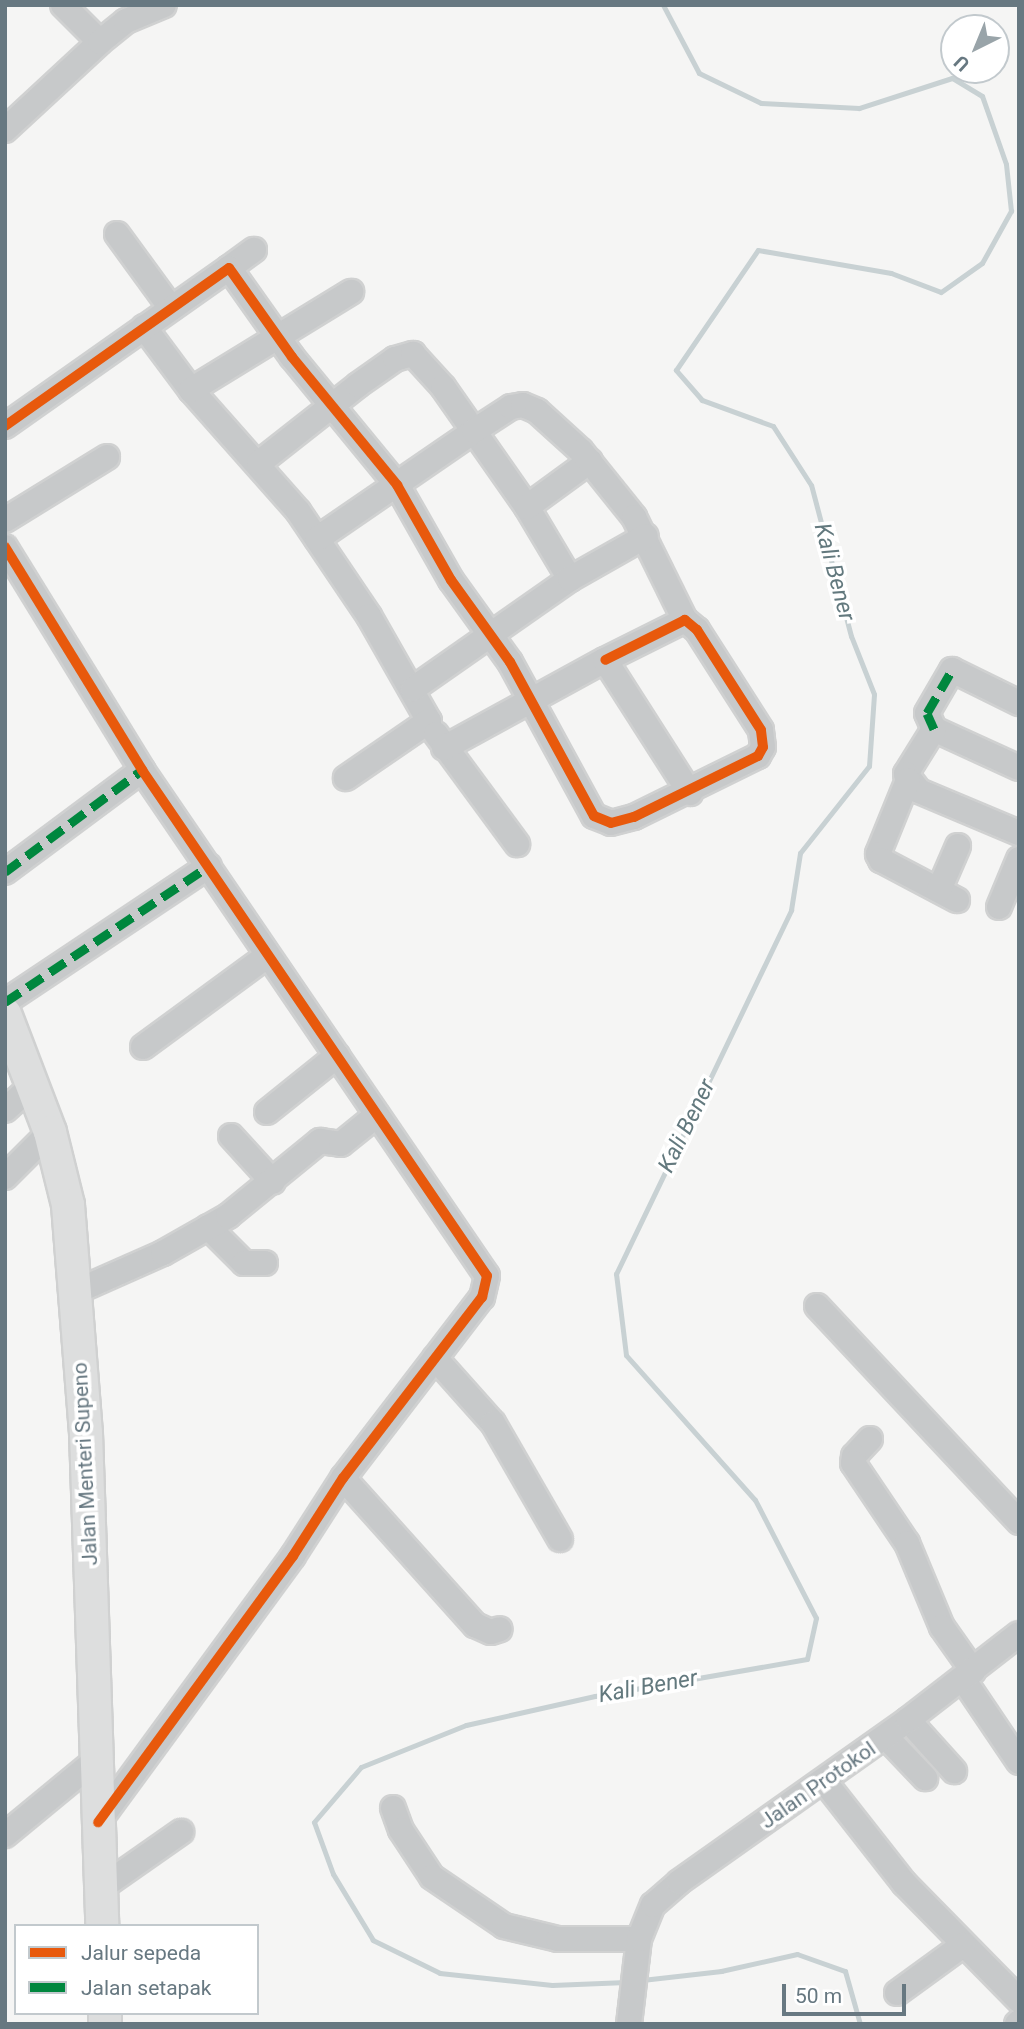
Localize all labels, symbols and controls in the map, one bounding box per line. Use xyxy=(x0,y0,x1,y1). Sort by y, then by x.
north arrow xyxy=(940,14,1010,84)
text: U xyxy=(949,51,974,76)
water label: Kali Bener xyxy=(808,520,860,624)
water label: Kali Bener xyxy=(653,1075,721,1177)
street label: Jalan Menteri Supeno xyxy=(67,1362,103,1566)
water label: Kali Bener xyxy=(596,1665,700,1709)
street label: Jalan Protokol xyxy=(756,1736,880,1834)
legend xyxy=(14,1924,259,2015)
text: Jalur sepeda xyxy=(81,1941,201,1965)
scale bar xyxy=(786,1969,910,2013)
text: Jalan setapak xyxy=(81,1976,211,2000)
text: 50 m xyxy=(795,1984,842,2008)

